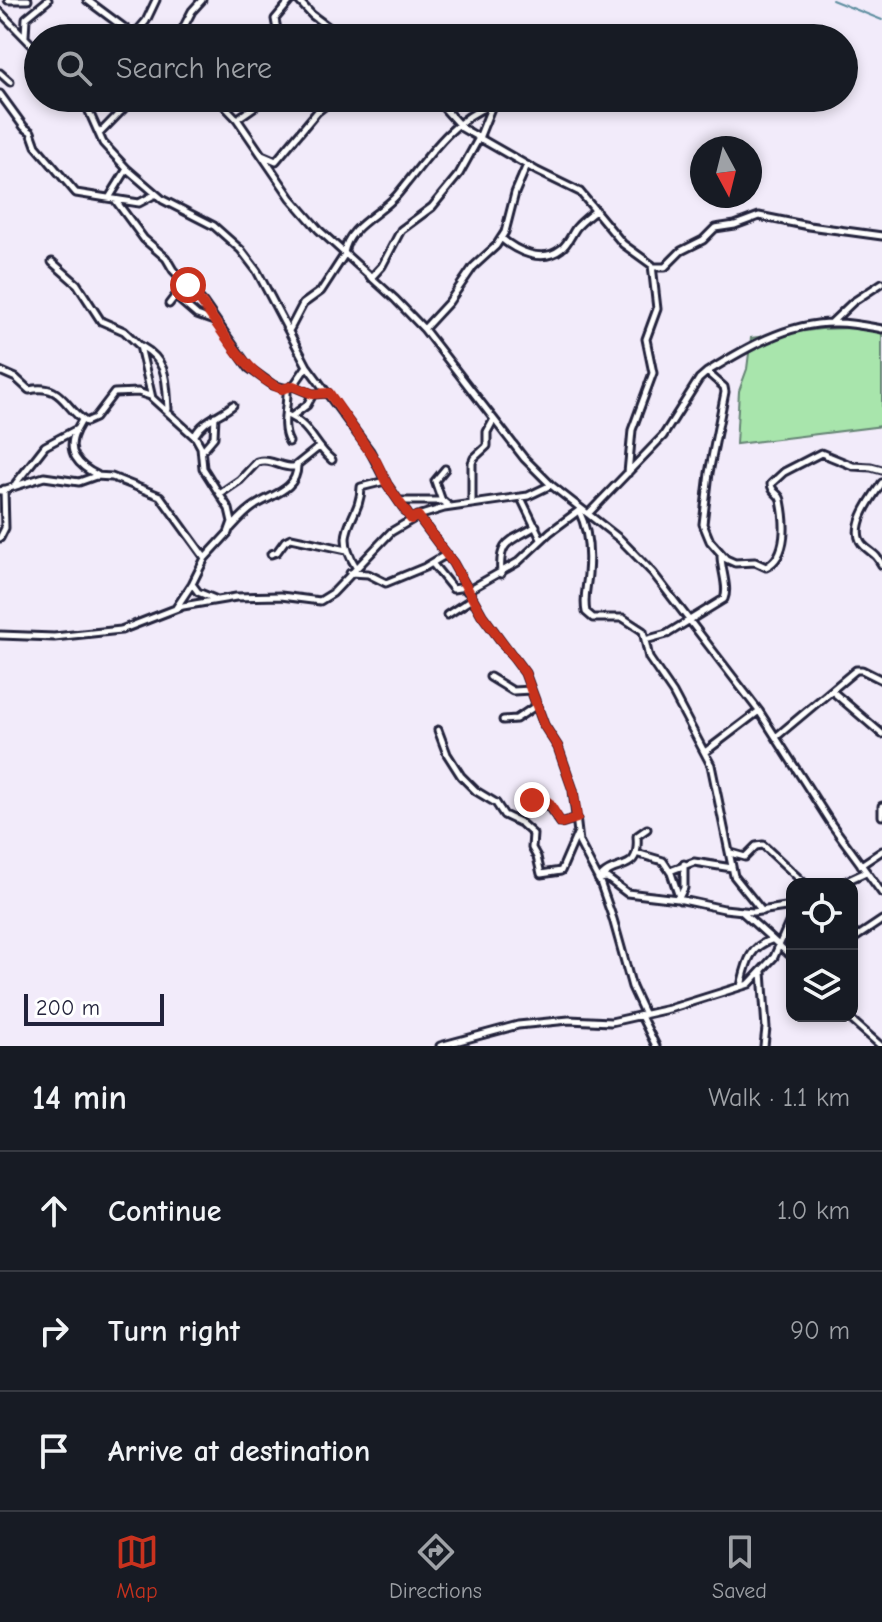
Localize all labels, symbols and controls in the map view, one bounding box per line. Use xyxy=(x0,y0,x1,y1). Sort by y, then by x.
search box xyxy=(24,24,858,112)
icon: search xyxy=(52,46,96,90)
text: Search here xyxy=(116,51,272,86)
north arrow xyxy=(690,136,762,208)
route start xyxy=(170,267,206,303)
route end xyxy=(514,782,550,818)
map controls xyxy=(786,878,858,1022)
button: locate xyxy=(786,878,858,950)
button: layers xyxy=(786,950,858,1022)
scale bar xyxy=(24,990,164,1026)
text: 200 m xyxy=(36,995,100,1021)
text: 14 min xyxy=(32,1078,127,1118)
text: Walk · 1.1 km xyxy=(708,1083,850,1113)
icon: ahead xyxy=(32,1189,76,1233)
text: Continue xyxy=(108,1194,222,1229)
text: 1.0 km xyxy=(777,1196,850,1226)
icon: right xyxy=(32,1309,76,1353)
text: Turn right xyxy=(108,1314,240,1349)
text: 90 m xyxy=(790,1316,850,1346)
icon: arrive xyxy=(32,1429,76,1473)
text: Arrive at destination xyxy=(108,1434,370,1469)
tab: Map xyxy=(115,1530,159,1604)
tab: Directions xyxy=(389,1530,482,1604)
tab: Saved xyxy=(712,1530,767,1604)

